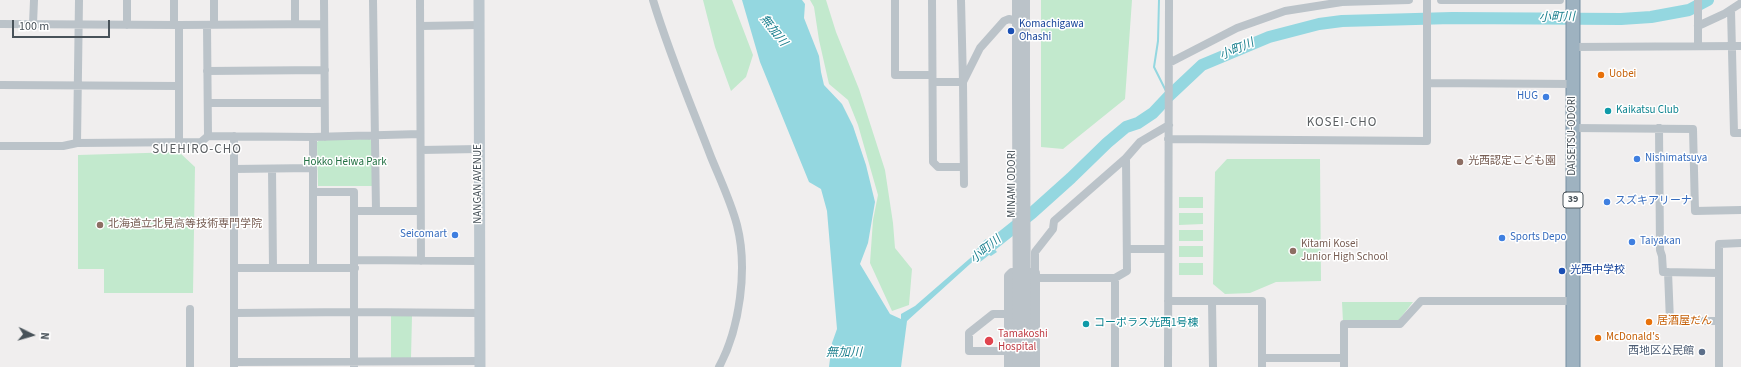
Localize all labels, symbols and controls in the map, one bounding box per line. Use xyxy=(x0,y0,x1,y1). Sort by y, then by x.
water label: 小町川 xyxy=(1539,10,1575,26)
scale bar xyxy=(14,12,112,38)
water label: 無加川 xyxy=(756,12,790,50)
text: 100 m xyxy=(19,18,49,35)
place label: Komachigawa Ohashi xyxy=(1019,18,1084,44)
marker: Komachigawa Ohashi xyxy=(1006,26,1016,36)
water label: 小町川 xyxy=(1218,36,1256,64)
place label: Uobei xyxy=(1609,68,1636,82)
marker: Uobei xyxy=(1596,70,1606,80)
place label: HUG xyxy=(1517,90,1538,104)
marker: HUG xyxy=(1541,92,1551,102)
street label: DAISETSU-ODORI xyxy=(1566,96,1580,176)
place label: Kaikatsu Club xyxy=(1616,104,1679,118)
marker: Kaikatsu Club xyxy=(1603,106,1613,116)
district label: KOSEI-CHO xyxy=(1307,115,1377,131)
district label: SUEHIRO-CHO xyxy=(152,142,242,158)
street label: NANGAN AVENUE xyxy=(472,144,486,224)
street label: MINAMI ODORI xyxy=(1006,150,1020,218)
place label: Nishimatsuya xyxy=(1645,152,1707,166)
marker: Nishimatsuya xyxy=(1632,154,1642,164)
place label: 光西認定こども園 xyxy=(1468,155,1556,169)
park label: Hokko Heiwa Park xyxy=(303,156,387,170)
marker: 光西認定こども園 xyxy=(1455,157,1465,167)
road number: 39 xyxy=(1563,192,1583,208)
place label: スズキアリーナ xyxy=(1615,195,1692,209)
marker: スズキアリーナ xyxy=(1602,197,1612,207)
place label: 北海道立北見高等技術専門学院 xyxy=(108,218,262,232)
marker: 北海道立北見高等技術専門学院 xyxy=(95,220,105,230)
place label: Seicomart xyxy=(400,228,447,242)
marker: Seicomart xyxy=(450,230,460,240)
place label: Sports Depo xyxy=(1510,231,1566,245)
water label: 小町川 xyxy=(968,233,1004,267)
marker: Sports Depo xyxy=(1497,233,1507,243)
place label: Taiyakan xyxy=(1640,235,1681,249)
marker: Taiyakan xyxy=(1627,237,1637,247)
place label: Kitami Kosei Junior High School xyxy=(1301,238,1388,264)
marker: Kitami Kosei Junior High School xyxy=(1288,246,1298,256)
place label: 光西中学校 xyxy=(1570,264,1625,278)
marker: 光西中学校 xyxy=(1557,266,1567,276)
north arrow xyxy=(12,315,52,355)
place label: 居酒屋だん xyxy=(1657,315,1712,329)
place label: コーポラス光西1号棟 xyxy=(1094,317,1198,331)
marker: 居酒屋だん xyxy=(1644,317,1654,327)
marker: コーポラス光西1号棟 xyxy=(1081,319,1091,329)
place label: Tamakoshi Hospital xyxy=(998,328,1048,354)
place label: McDonald's xyxy=(1606,331,1659,345)
text: N xyxy=(37,332,52,340)
marker: McDonald's xyxy=(1593,333,1603,343)
marker: Tamakoshi Hospital xyxy=(983,335,995,347)
place label: 西地区公民館 xyxy=(1628,345,1694,359)
water label: 無加川 xyxy=(826,346,862,360)
marker: 西地区公民館 xyxy=(1697,347,1707,357)

